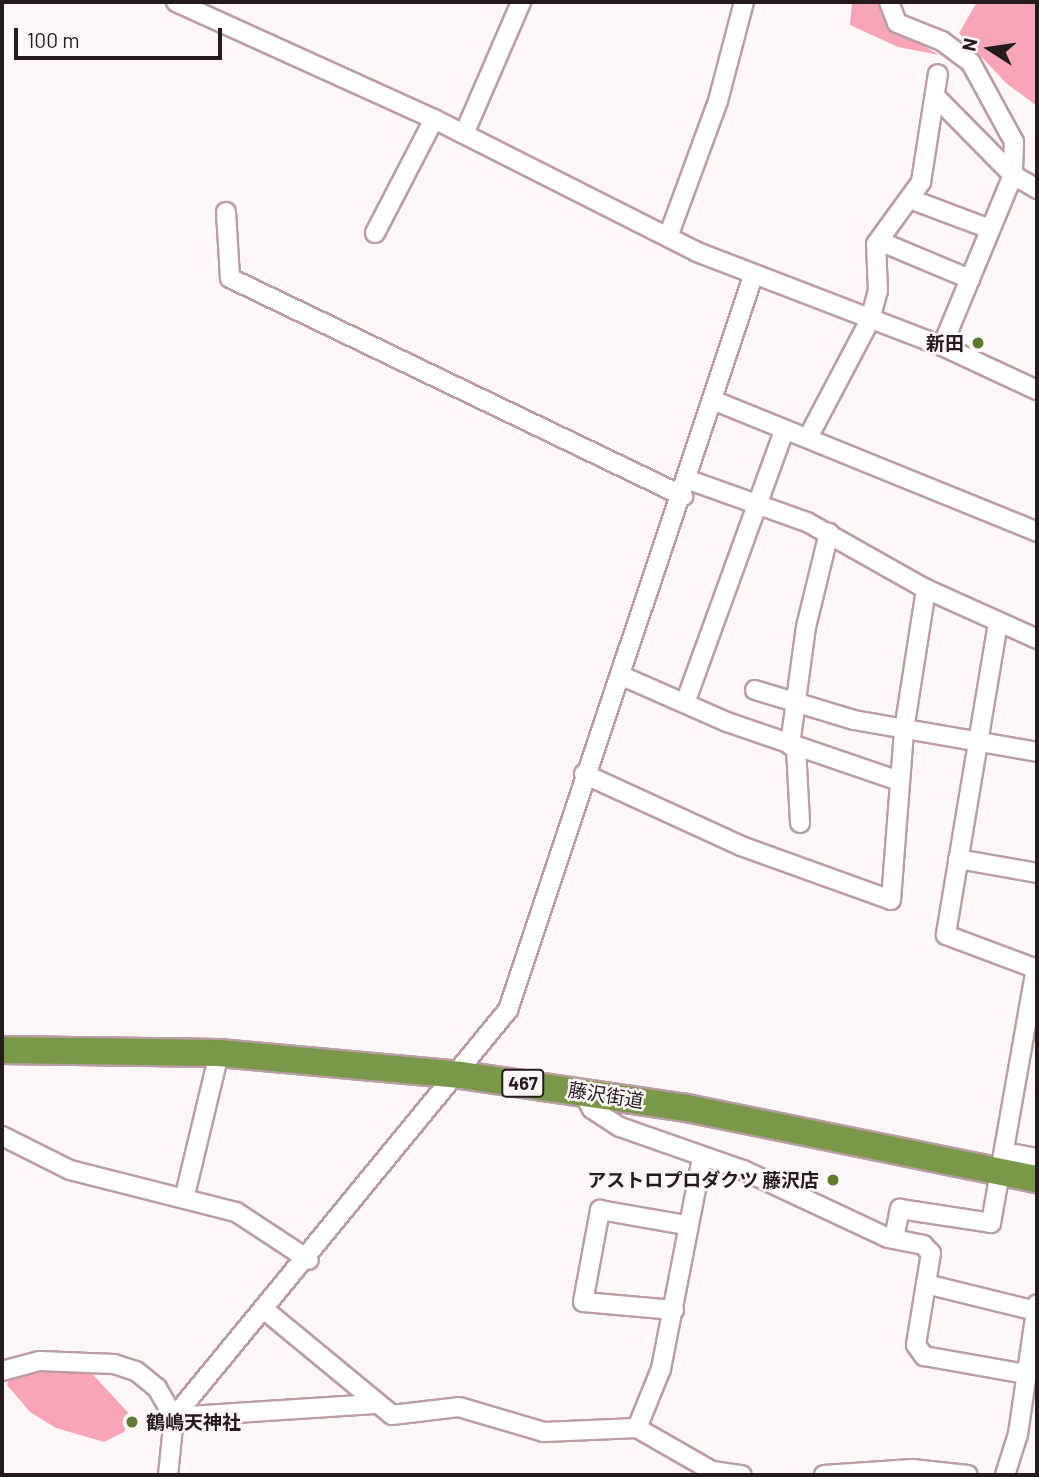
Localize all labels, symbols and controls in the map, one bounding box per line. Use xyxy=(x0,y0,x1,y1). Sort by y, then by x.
scale bar xyxy=(18,14,226,58)
north arrow xyxy=(955,14,1025,84)
text: 100 m xyxy=(27,27,80,52)
text: N xyxy=(956,36,982,53)
place label: 新田 xyxy=(926,332,964,354)
marker: 新田 xyxy=(970,335,986,351)
road number: 467 xyxy=(500,1068,546,1098)
street label: 藤沢街道 xyxy=(567,1078,645,1112)
place label: アストロプロダクツ 藤沢店 xyxy=(587,1169,819,1191)
marker: アストロプロダクツ 藤沢店 xyxy=(825,1172,841,1188)
place label: 鶴嶋天神社 xyxy=(146,1411,241,1433)
marker: 鶴嶋天神社 xyxy=(124,1414,140,1430)

